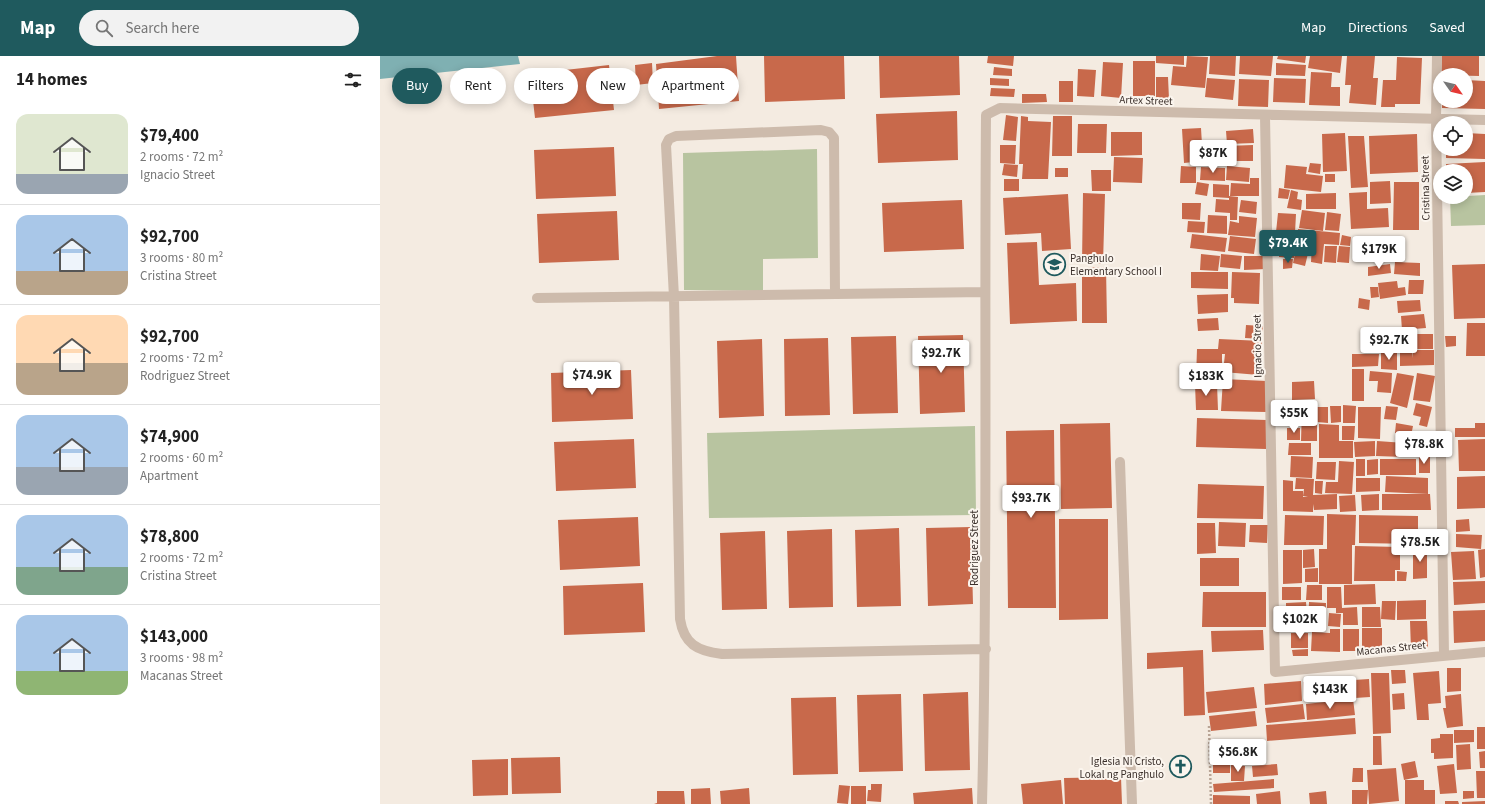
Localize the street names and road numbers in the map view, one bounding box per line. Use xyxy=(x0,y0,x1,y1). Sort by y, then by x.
street label: Artex Street xyxy=(1119,92,1173,109)
street label: Cristina Street xyxy=(1417,155,1434,221)
street label: Ignacio Street xyxy=(1249,314,1266,378)
street label: Rodriguez Street xyxy=(967,510,982,586)
street label: Macanas Street xyxy=(1355,637,1427,660)

